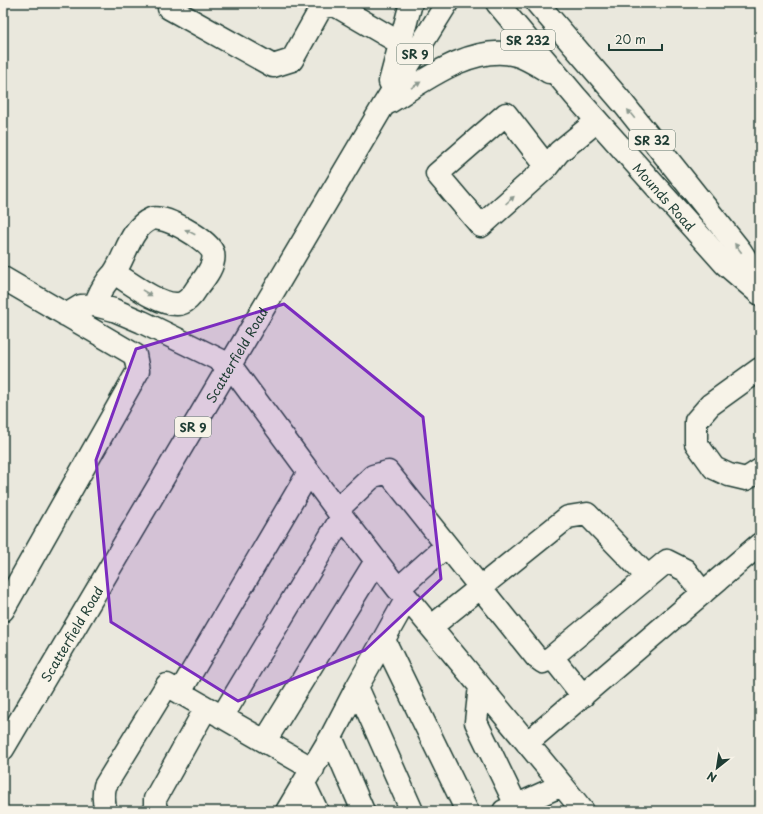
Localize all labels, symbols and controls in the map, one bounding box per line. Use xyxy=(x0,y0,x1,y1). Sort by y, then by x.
scale bar xyxy=(609,26,662,52)
road number: SR 232 xyxy=(501,30,555,50)
text: 20 m xyxy=(615,30,646,48)
road number: SR 9 xyxy=(397,44,433,64)
one-way arrow xyxy=(411,82,422,89)
one-way arrow xyxy=(627,108,635,119)
road number: SR 32 xyxy=(629,130,675,150)
street label: Mounds Road xyxy=(629,158,700,235)
one-way arrow xyxy=(506,196,515,205)
one-way arrow xyxy=(184,229,196,236)
one-way arrow xyxy=(734,243,742,254)
one-way arrow xyxy=(141,290,153,297)
street label: Scatterfield Road xyxy=(200,303,272,406)
road number: SR 9 xyxy=(175,417,211,437)
street label: Scatterfield Road xyxy=(36,582,107,685)
north arrow xyxy=(697,748,737,788)
text: N xyxy=(703,767,720,787)

